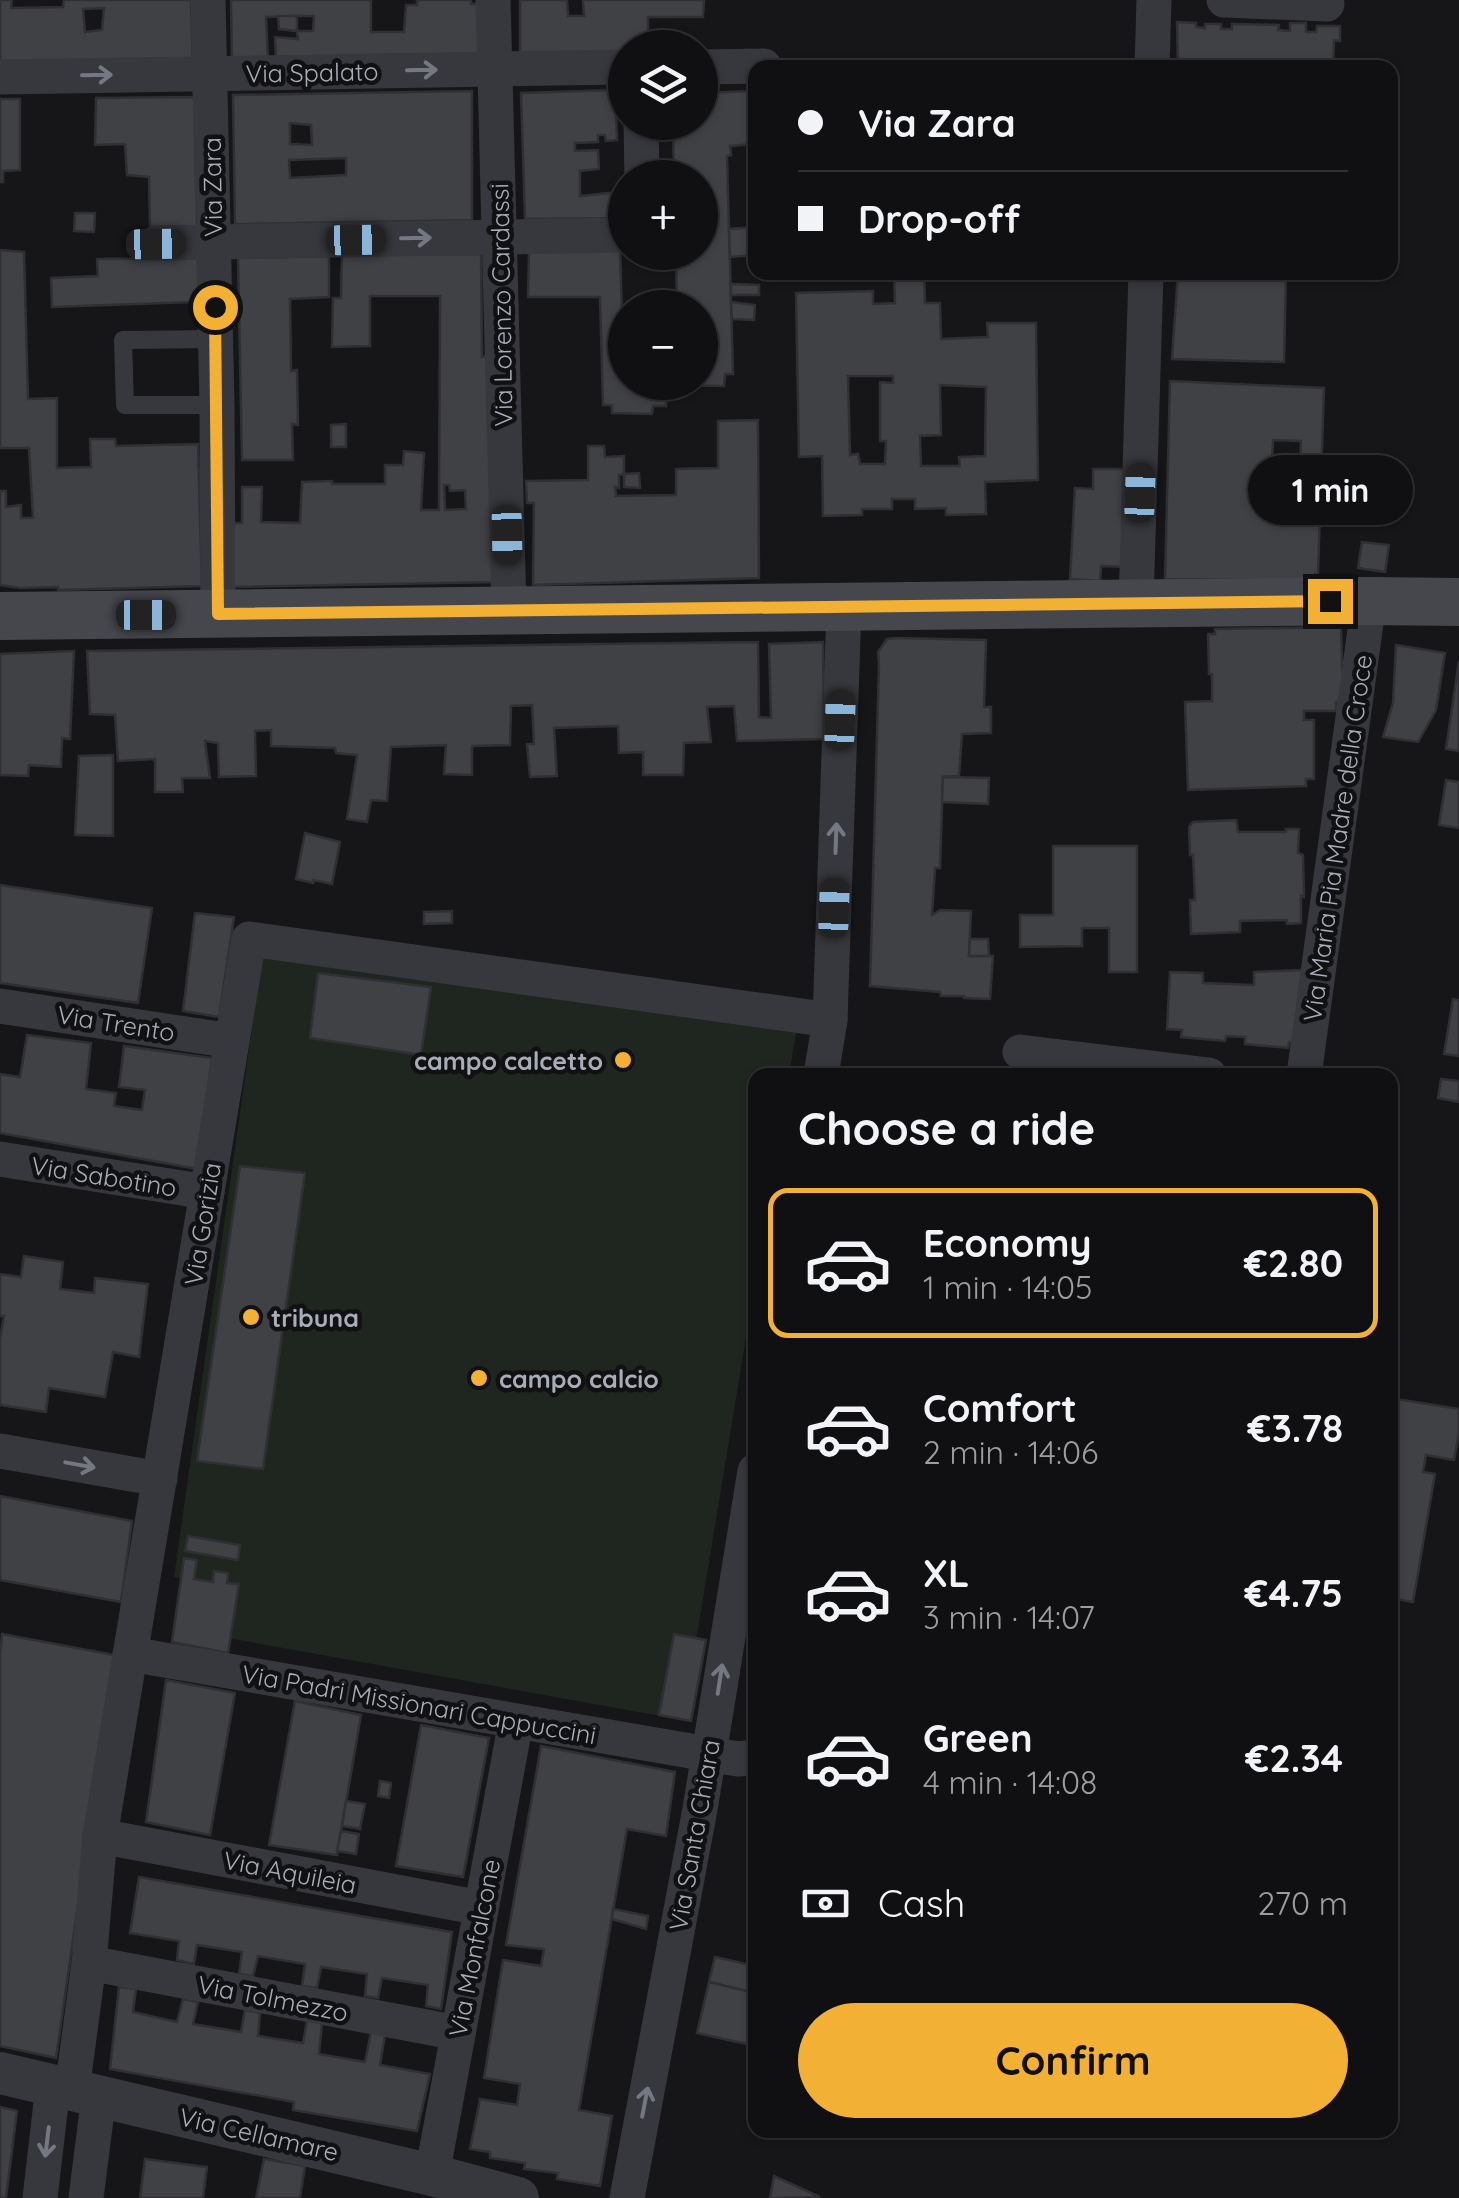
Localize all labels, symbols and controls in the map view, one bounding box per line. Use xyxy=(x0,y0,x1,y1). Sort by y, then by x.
map controls xyxy=(608,30,718,400)
button: layers xyxy=(608,30,718,140)
street label: Via Spalato xyxy=(245,55,379,89)
one-way arrow xyxy=(406,60,438,80)
one-way arrow xyxy=(80,66,113,84)
text: Via Zara xyxy=(858,99,1016,147)
street label: Via Zara xyxy=(196,137,228,237)
button: + xyxy=(608,160,718,270)
street label: Via Lorenzo Cardassi xyxy=(483,183,519,427)
text: Drop-off xyxy=(858,195,1020,243)
car xyxy=(326,224,386,256)
car xyxy=(126,228,186,260)
one-way arrow xyxy=(400,229,432,248)
route start xyxy=(193,285,238,330)
button: − xyxy=(608,290,718,400)
callout: 1 min xyxy=(1248,456,1412,526)
car xyxy=(1124,462,1156,524)
text: 1 min xyxy=(1292,470,1369,510)
car xyxy=(491,505,523,565)
route end xyxy=(1308,579,1353,624)
car xyxy=(116,600,176,630)
street label: Via Maria Pia Madre della Croce xyxy=(1296,653,1378,1023)
car xyxy=(824,689,856,751)
one-way arrow xyxy=(827,823,846,855)
car xyxy=(818,877,850,939)
street label: Via Trento xyxy=(55,998,177,1048)
place label: campo calcetto xyxy=(414,1045,603,1076)
marker: campo calcetto xyxy=(612,1049,634,1071)
text: Choose a ride xyxy=(798,1100,1095,1156)
street label: Via Sabotino xyxy=(29,1149,179,1203)
street label: Via Gorizia xyxy=(177,1160,227,1288)
icon: car xyxy=(803,1218,893,1308)
text: Economy xyxy=(923,1219,1092,1267)
text: €2.80 xyxy=(1244,1239,1343,1287)
text: 1 min · 14:05 xyxy=(923,1267,1093,1307)
place label: tribuna xyxy=(271,1302,359,1333)
marker: tribuna xyxy=(240,1306,262,1328)
place label: campo calcio xyxy=(499,1363,659,1394)
marker: campo calcio xyxy=(468,1367,490,1389)
icon: car xyxy=(803,1383,893,1473)
text: Comfort xyxy=(923,1384,1077,1432)
text: €3.78 xyxy=(1248,1404,1343,1452)
text: 2 min · 14:06 xyxy=(923,1432,1098,1472)
one-way arrow xyxy=(63,1456,96,1475)
icon: car xyxy=(803,1548,893,1638)
text: XL xyxy=(923,1549,969,1597)
text: €4.75 xyxy=(1245,1569,1343,1617)
text: 3 min · 14:07 xyxy=(923,1597,1095,1637)
street label: Via Padri Missionari Cappuccini xyxy=(239,1658,599,1750)
one-way arrow xyxy=(711,1663,730,1696)
icon: car xyxy=(803,1713,893,1803)
text: Green xyxy=(923,1714,1033,1762)
text: €2.34 xyxy=(1245,1734,1343,1782)
street label: Via Santa Chiara xyxy=(662,1737,726,1933)
text: 4 min · 14:08 xyxy=(923,1762,1097,1802)
street label: Via Aquileia xyxy=(221,1844,359,1900)
street label: Via Monfalcone xyxy=(442,1856,506,2040)
icon: cash xyxy=(798,1876,853,1931)
text: Cash xyxy=(878,1879,965,1927)
text: 270 m xyxy=(1257,1883,1348,1923)
street label: Via Tolmezzo xyxy=(195,1968,351,2028)
button: Confirm xyxy=(798,2003,1348,2118)
one-way arrow xyxy=(636,2086,655,2119)
street label: Via Cellamare xyxy=(176,2101,342,2167)
one-way arrow xyxy=(37,2125,56,2158)

